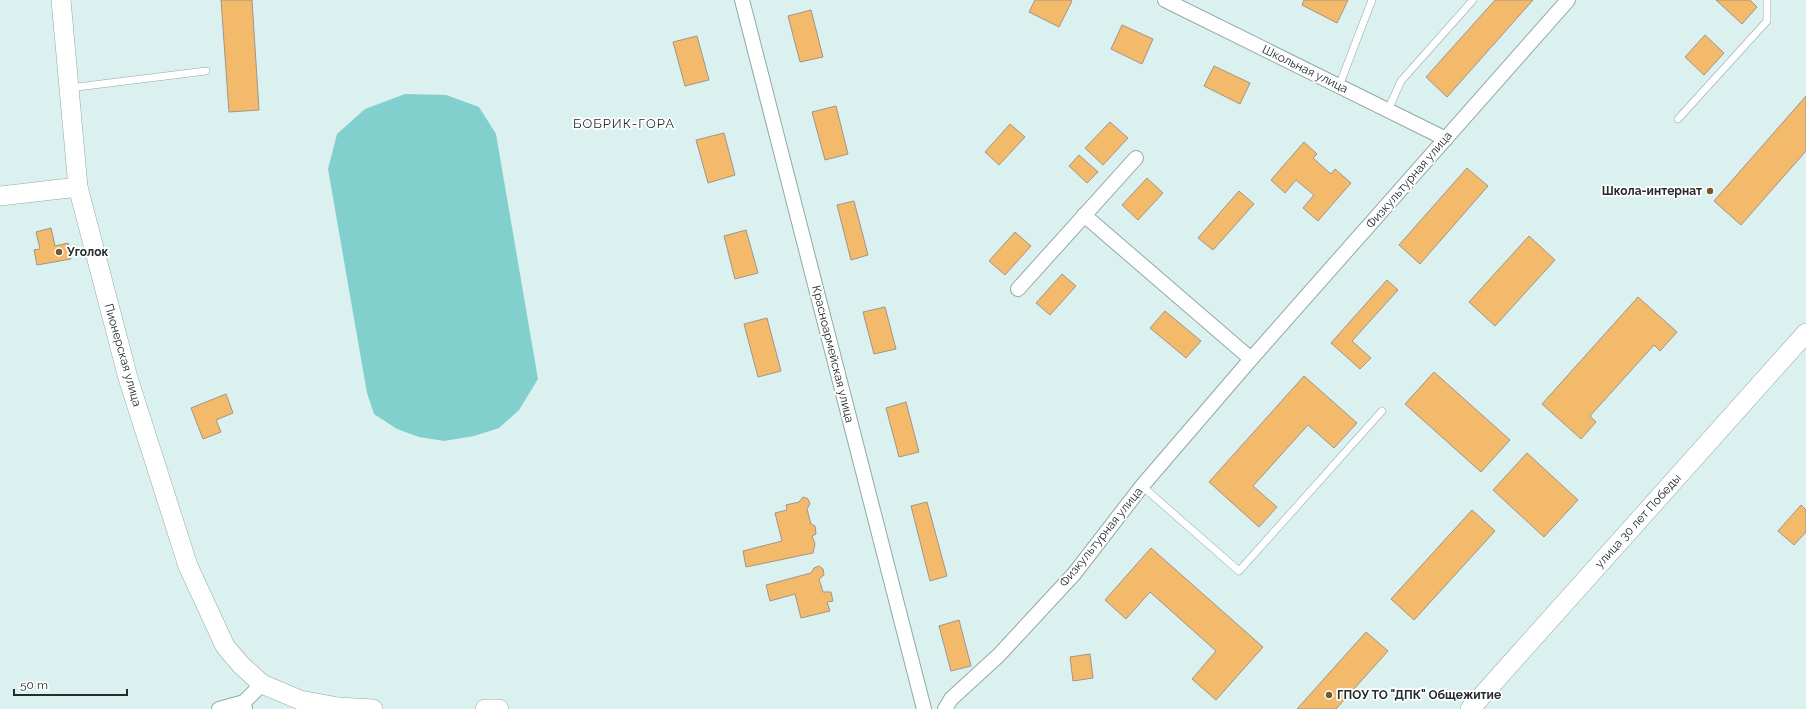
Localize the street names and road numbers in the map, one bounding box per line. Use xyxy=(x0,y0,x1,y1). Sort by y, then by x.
street label: Школьная улица xyxy=(1260,42,1350,96)
street label: Физкультурная улица xyxy=(1363,129,1455,231)
street label: Красноармейская улица xyxy=(809,284,857,424)
street label: Пионерская улица xyxy=(102,302,144,408)
street label: улица 30 лет Победы xyxy=(1592,471,1684,571)
street label: Физкультурная улица xyxy=(1057,484,1145,590)

